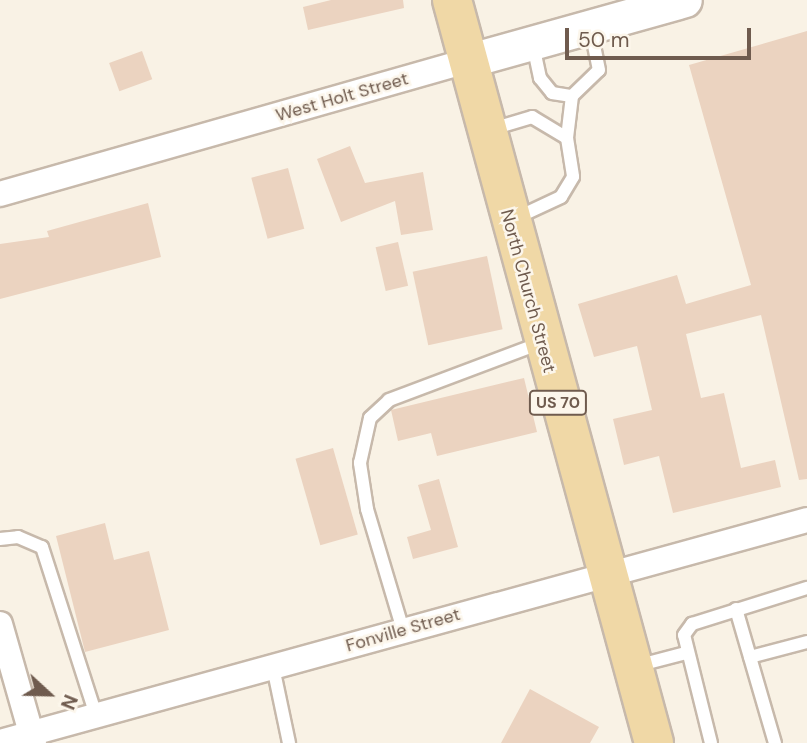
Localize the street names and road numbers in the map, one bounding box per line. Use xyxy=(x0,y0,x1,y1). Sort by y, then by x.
street label: West Holt Street xyxy=(273,68,411,126)
street label: North Church Street xyxy=(496,207,560,375)
road number: US 70 xyxy=(528,390,588,416)
street label: Fonville Street xyxy=(343,603,463,657)

